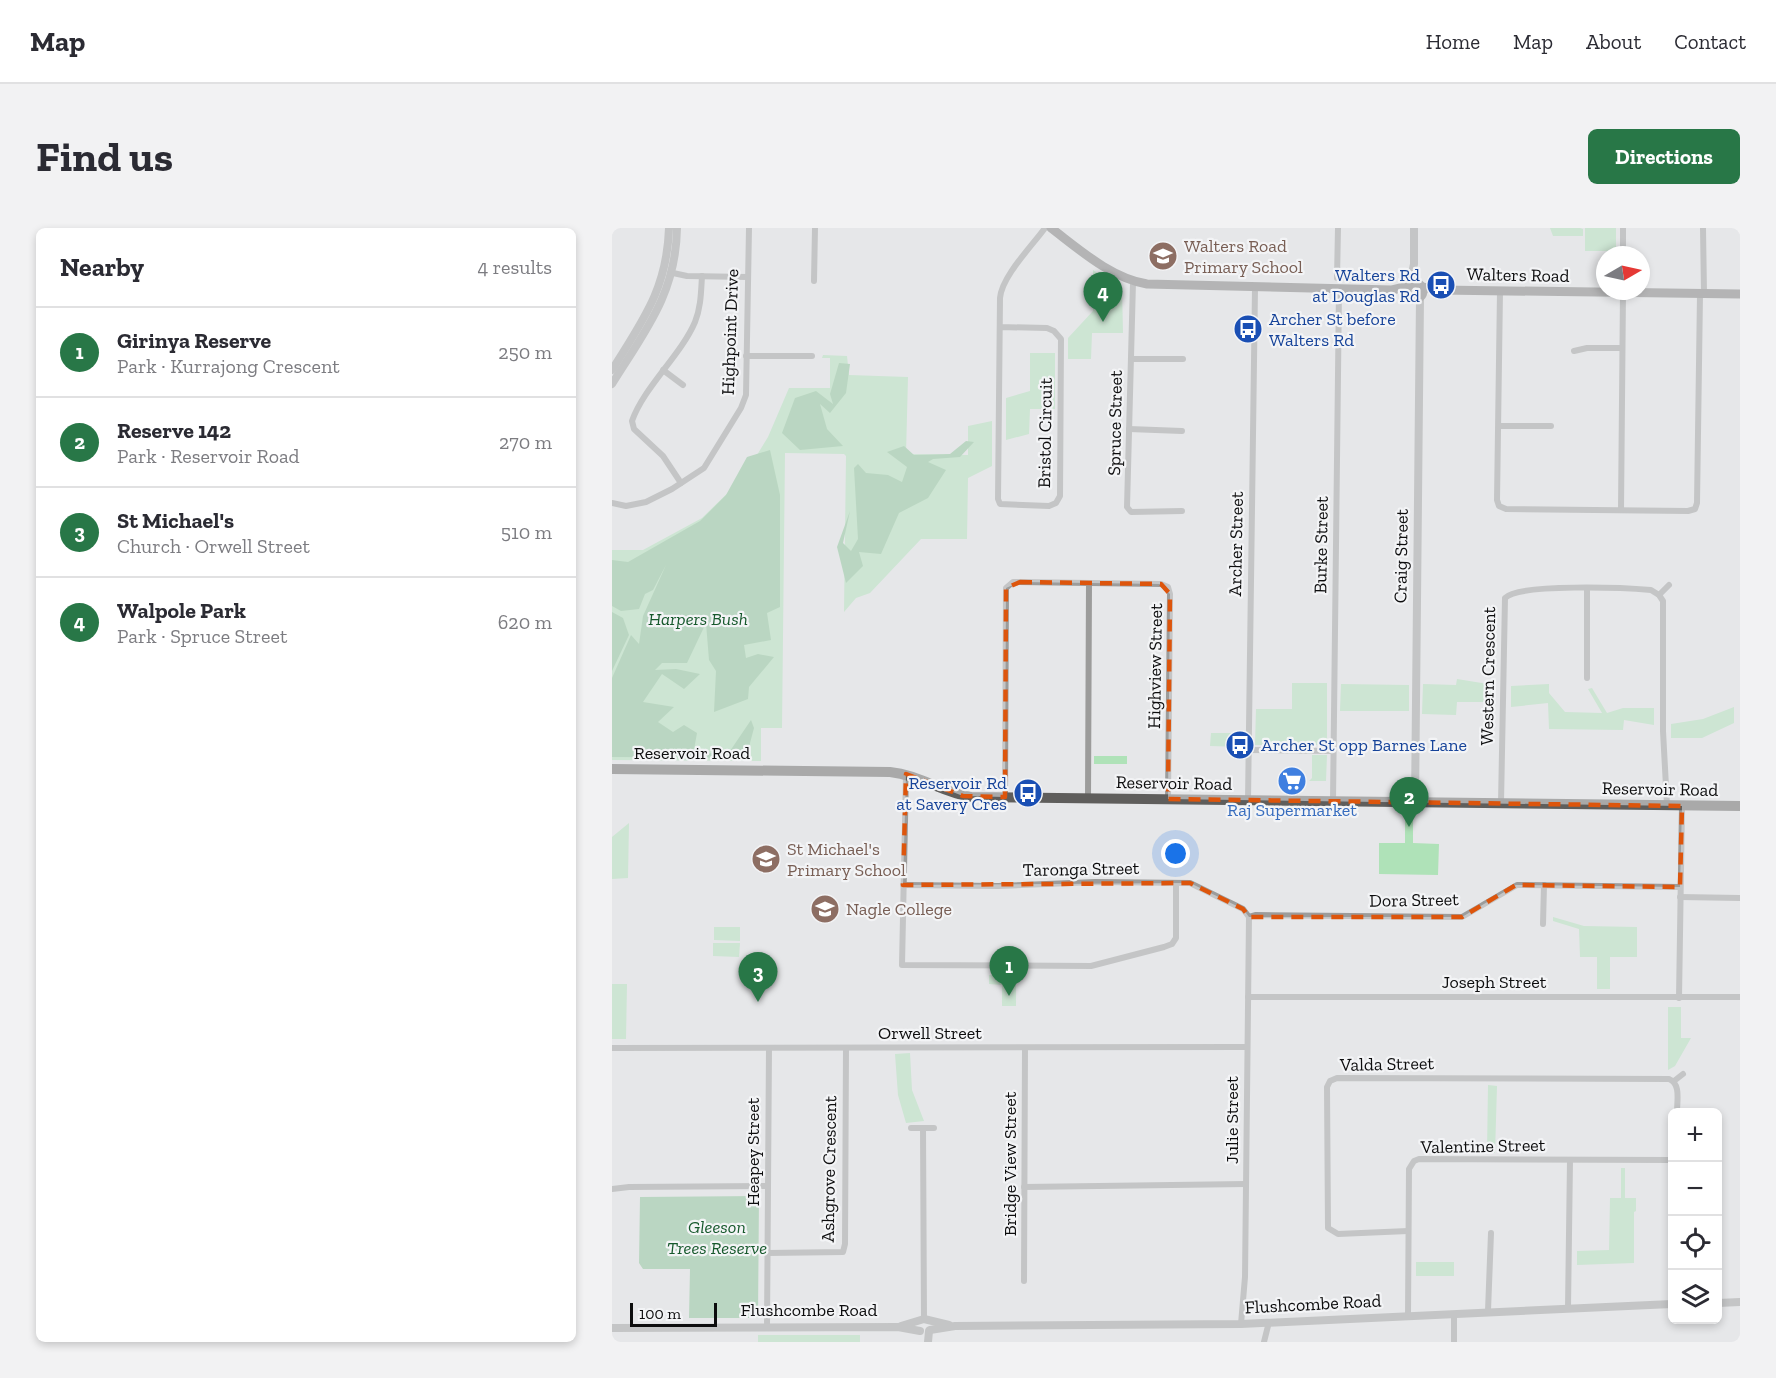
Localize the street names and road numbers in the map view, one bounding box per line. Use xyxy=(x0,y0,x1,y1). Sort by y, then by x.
street label: Walters Road xyxy=(1466,263,1570,287)
street label: Highpoint Drive xyxy=(717,269,743,395)
street label: Spruce Street xyxy=(1103,370,1127,476)
street label: Bristol Circuit xyxy=(1033,377,1057,488)
street label: Archer Street xyxy=(1224,491,1248,597)
street label: Burke Street xyxy=(1309,496,1333,594)
street label: Craig Street xyxy=(1389,508,1413,603)
street label: Highview Street xyxy=(1143,603,1167,729)
street label: Western Crescent xyxy=(1476,606,1500,746)
street label: Reservoir Road xyxy=(634,742,750,764)
street label: Reservoir Road xyxy=(1116,771,1233,795)
street label: Reservoir Road xyxy=(1602,777,1719,801)
street label: Taronga Street xyxy=(1023,857,1140,881)
street label: Dora Street xyxy=(1369,888,1459,912)
street label: Joseph Street xyxy=(1442,971,1547,993)
street label: Orwell Street xyxy=(878,1022,982,1044)
street label: Valda Street xyxy=(1339,1052,1435,1076)
street label: Julie Street xyxy=(1221,1076,1243,1164)
street label: Bridge View Street xyxy=(999,1091,1021,1236)
street label: Ashgrove Crescent xyxy=(817,1095,841,1243)
street label: Heapey Street xyxy=(742,1097,764,1206)
street label: Valentine Street xyxy=(1419,1134,1546,1158)
street label: Flushcombe Road xyxy=(1244,1289,1382,1319)
street label: Flushcombe Road xyxy=(741,1299,878,1321)

